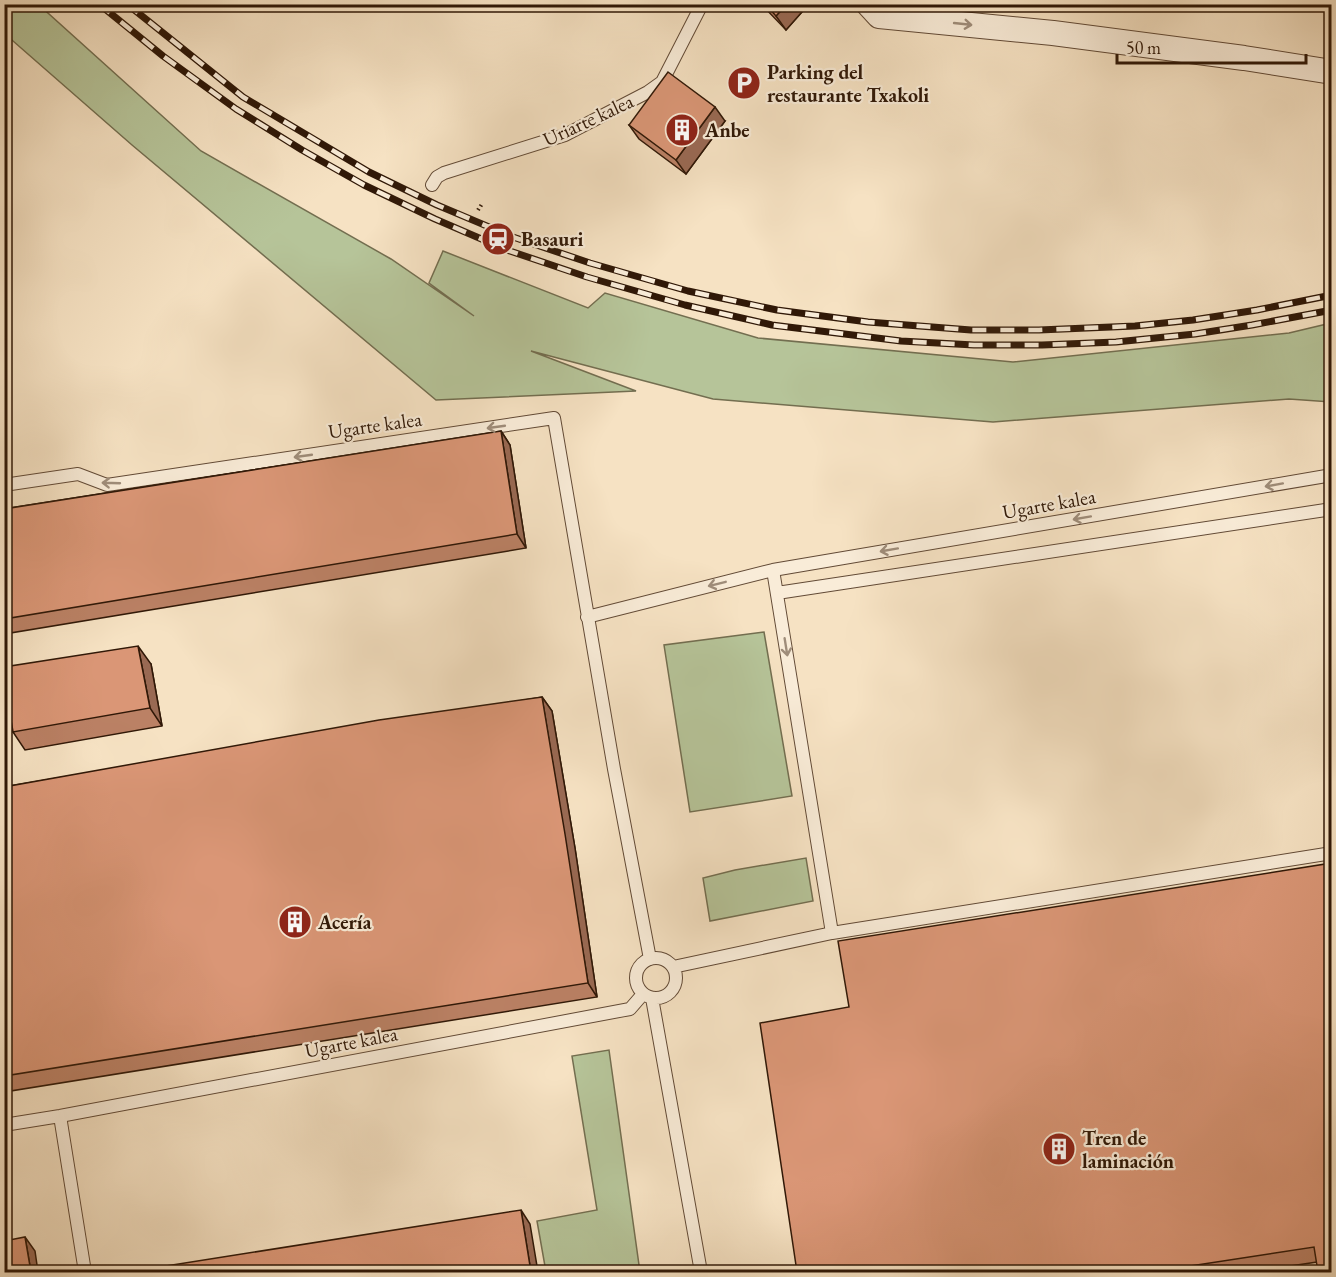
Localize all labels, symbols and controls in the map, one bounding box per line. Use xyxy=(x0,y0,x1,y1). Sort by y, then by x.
one-way arrow xyxy=(953,19,973,30)
scale bar xyxy=(1117,27,1306,65)
text: 50 m xyxy=(1126,36,1161,59)
place label: Parking del restaurante Txakoli xyxy=(767,59,929,108)
parking icon: Parking del restaurante Txakoli xyxy=(726,65,762,101)
street label: Uriarte kalea xyxy=(539,88,637,152)
building icon: Anbe xyxy=(664,112,700,148)
place label: Anbe xyxy=(704,117,750,143)
station icon: Basauri xyxy=(480,221,516,257)
place label: Basauri xyxy=(521,226,584,252)
street label: Ugarte kalea xyxy=(327,406,423,444)
one-way arrow xyxy=(487,422,507,433)
one-way arrow xyxy=(294,450,314,461)
one-way arrow xyxy=(102,477,121,488)
one-way arrow xyxy=(1264,480,1284,491)
street label: Ugarte kalea xyxy=(1000,483,1098,525)
one-way arrow xyxy=(1072,513,1092,524)
one-way arrow xyxy=(880,545,900,556)
one-way arrow xyxy=(707,579,726,591)
one-way arrow xyxy=(780,636,791,656)
building icon: Acería xyxy=(277,904,313,940)
place label: Acería xyxy=(317,909,372,935)
street label: Ugarte kalea xyxy=(302,1020,400,1064)
place label: Tren de laminación xyxy=(1082,1125,1174,1174)
building icon: Tren de laminación xyxy=(1041,1131,1077,1167)

